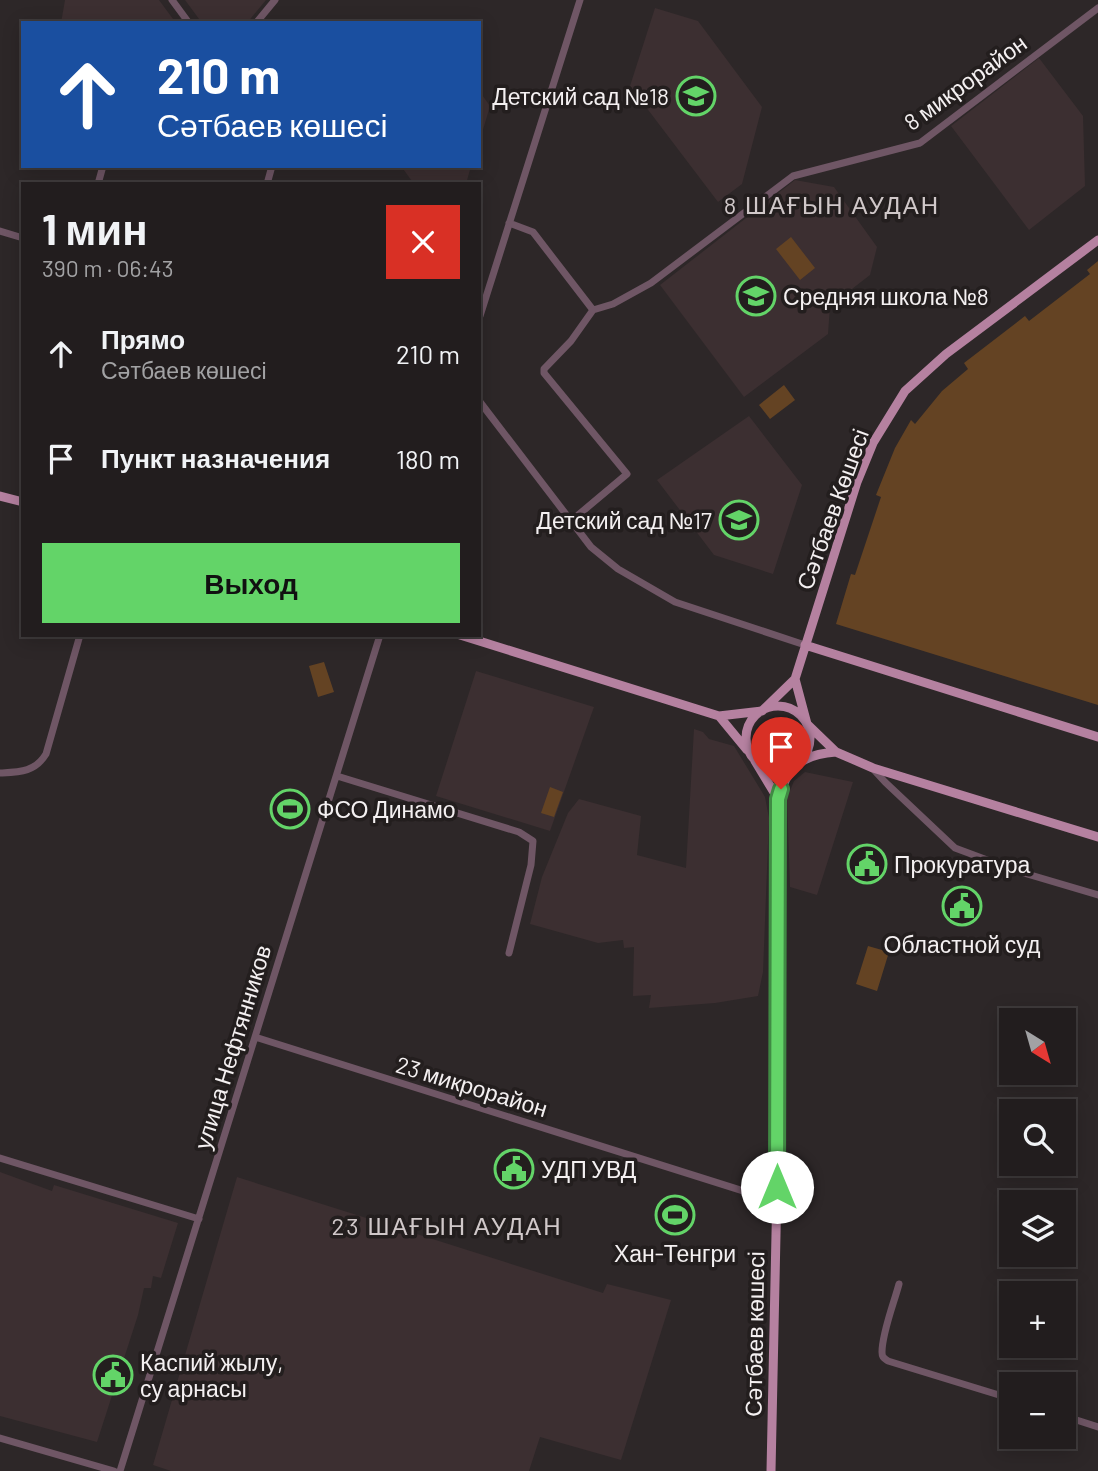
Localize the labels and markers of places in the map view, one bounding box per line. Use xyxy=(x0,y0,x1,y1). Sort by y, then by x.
school or university icon: Детский сад №18 xyxy=(675,75,717,117)
place label: Детский сад №18 xyxy=(492,82,669,110)
school or university icon: Средняя школа №8 xyxy=(735,275,777,317)
place label: Средняя школа №8 xyxy=(783,282,989,310)
school or university icon: Детский сад №17 xyxy=(718,499,760,541)
place label: Детский сад №17 xyxy=(536,506,712,534)
pin xyxy=(751,717,811,789)
sports icon: ФСО Динамо xyxy=(269,788,311,830)
place label: ФСО Динамо xyxy=(317,795,456,823)
public building icon: Прокуратура xyxy=(846,843,888,885)
place label: Прокуратура xyxy=(894,850,1031,878)
public building icon: Областной суд xyxy=(941,885,983,927)
place label: Областной суд xyxy=(884,930,1041,958)
public building icon: УДП УВД xyxy=(493,1148,535,1190)
place label: УДП УВД xyxy=(541,1155,637,1183)
sports icon: Хан-Тенгри xyxy=(654,1194,696,1236)
place label: Хан-Тенгри xyxy=(614,1239,736,1267)
place label: Каспий жылу, су арнасы xyxy=(140,1348,283,1402)
public building icon: Каспий жылу, су арнасы xyxy=(92,1354,134,1396)

